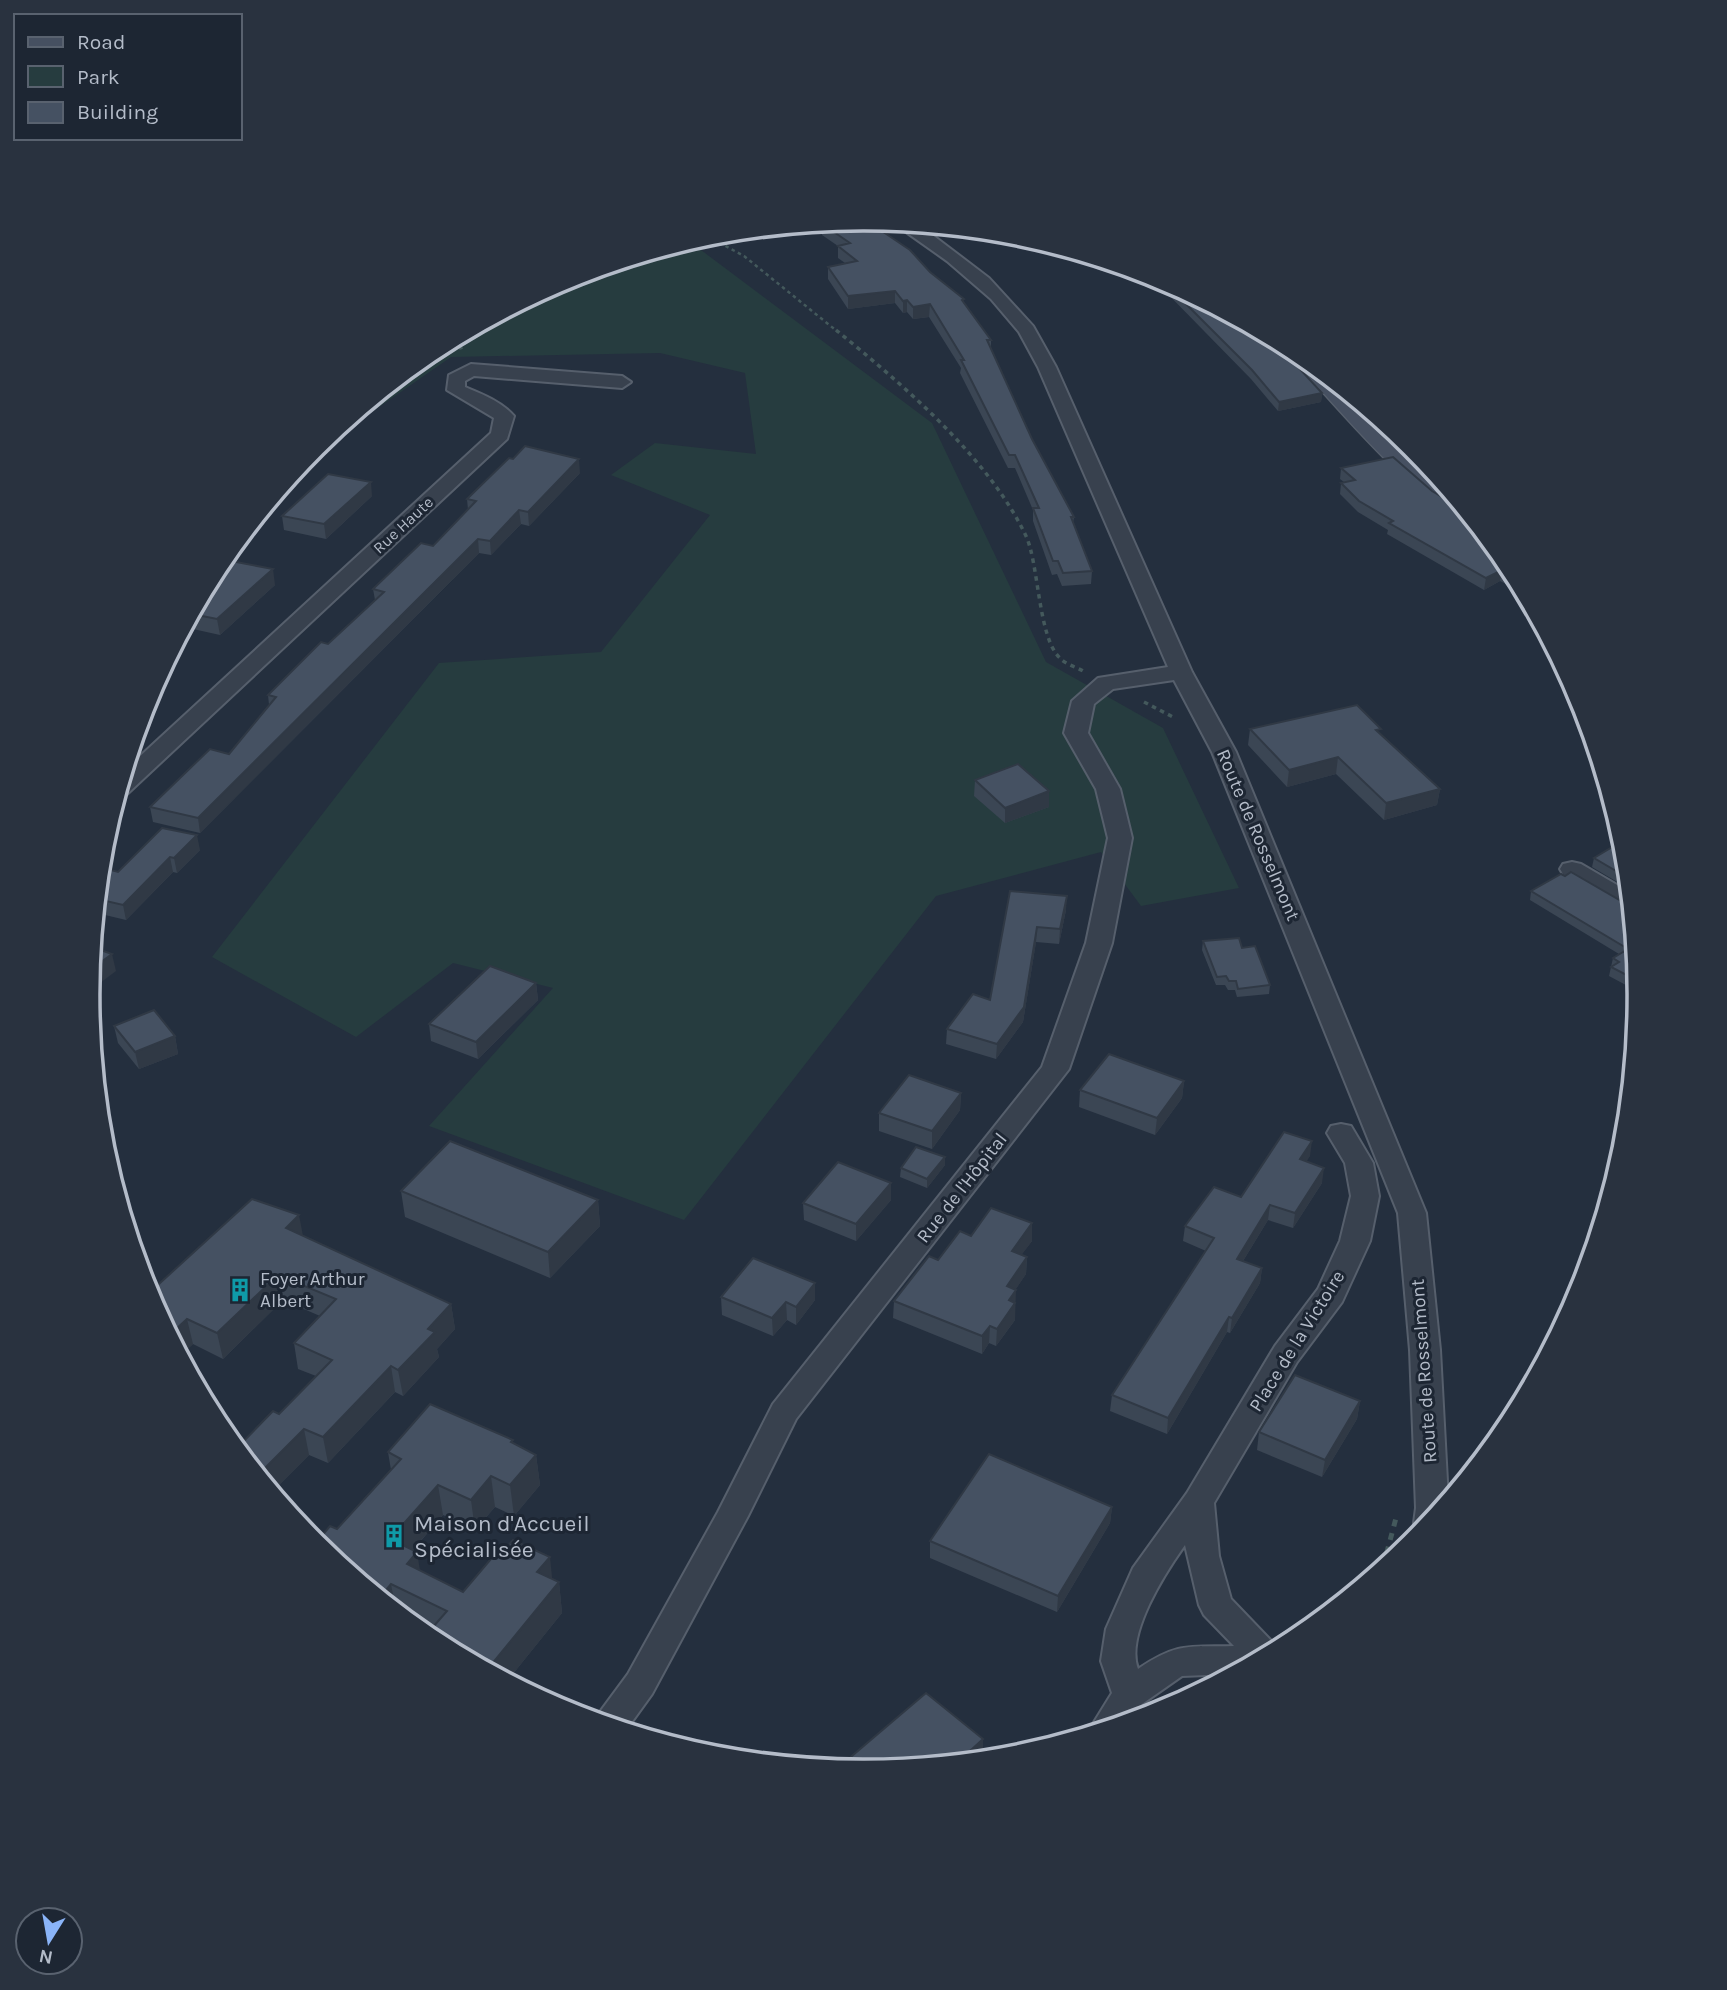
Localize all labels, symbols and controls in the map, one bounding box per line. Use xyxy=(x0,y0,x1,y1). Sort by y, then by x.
legend xyxy=(14,14,242,140)
text: Road xyxy=(77,30,125,54)
text: Park xyxy=(77,65,120,89)
text: Building xyxy=(77,100,158,124)
street label: Rue Haute xyxy=(369,492,437,558)
street label: Route de Rosselmont xyxy=(1212,746,1304,924)
street label: Rue de l'Hôpital xyxy=(912,1129,1012,1247)
street label: Place de la Victoire xyxy=(1245,1266,1349,1416)
place label: Foyer Arthur Albert xyxy=(260,1268,365,1312)
building icon: Foyer Arthur Albert xyxy=(226,1276,254,1304)
street label: Route de Rosselmont xyxy=(1407,1278,1441,1464)
place label: Maison d'Accueil Spécialisée xyxy=(414,1510,590,1563)
building icon: Maison d'Accueil Spécialisée xyxy=(380,1522,408,1550)
north arrow xyxy=(14,1906,84,1976)
text: N xyxy=(37,1945,55,1969)

